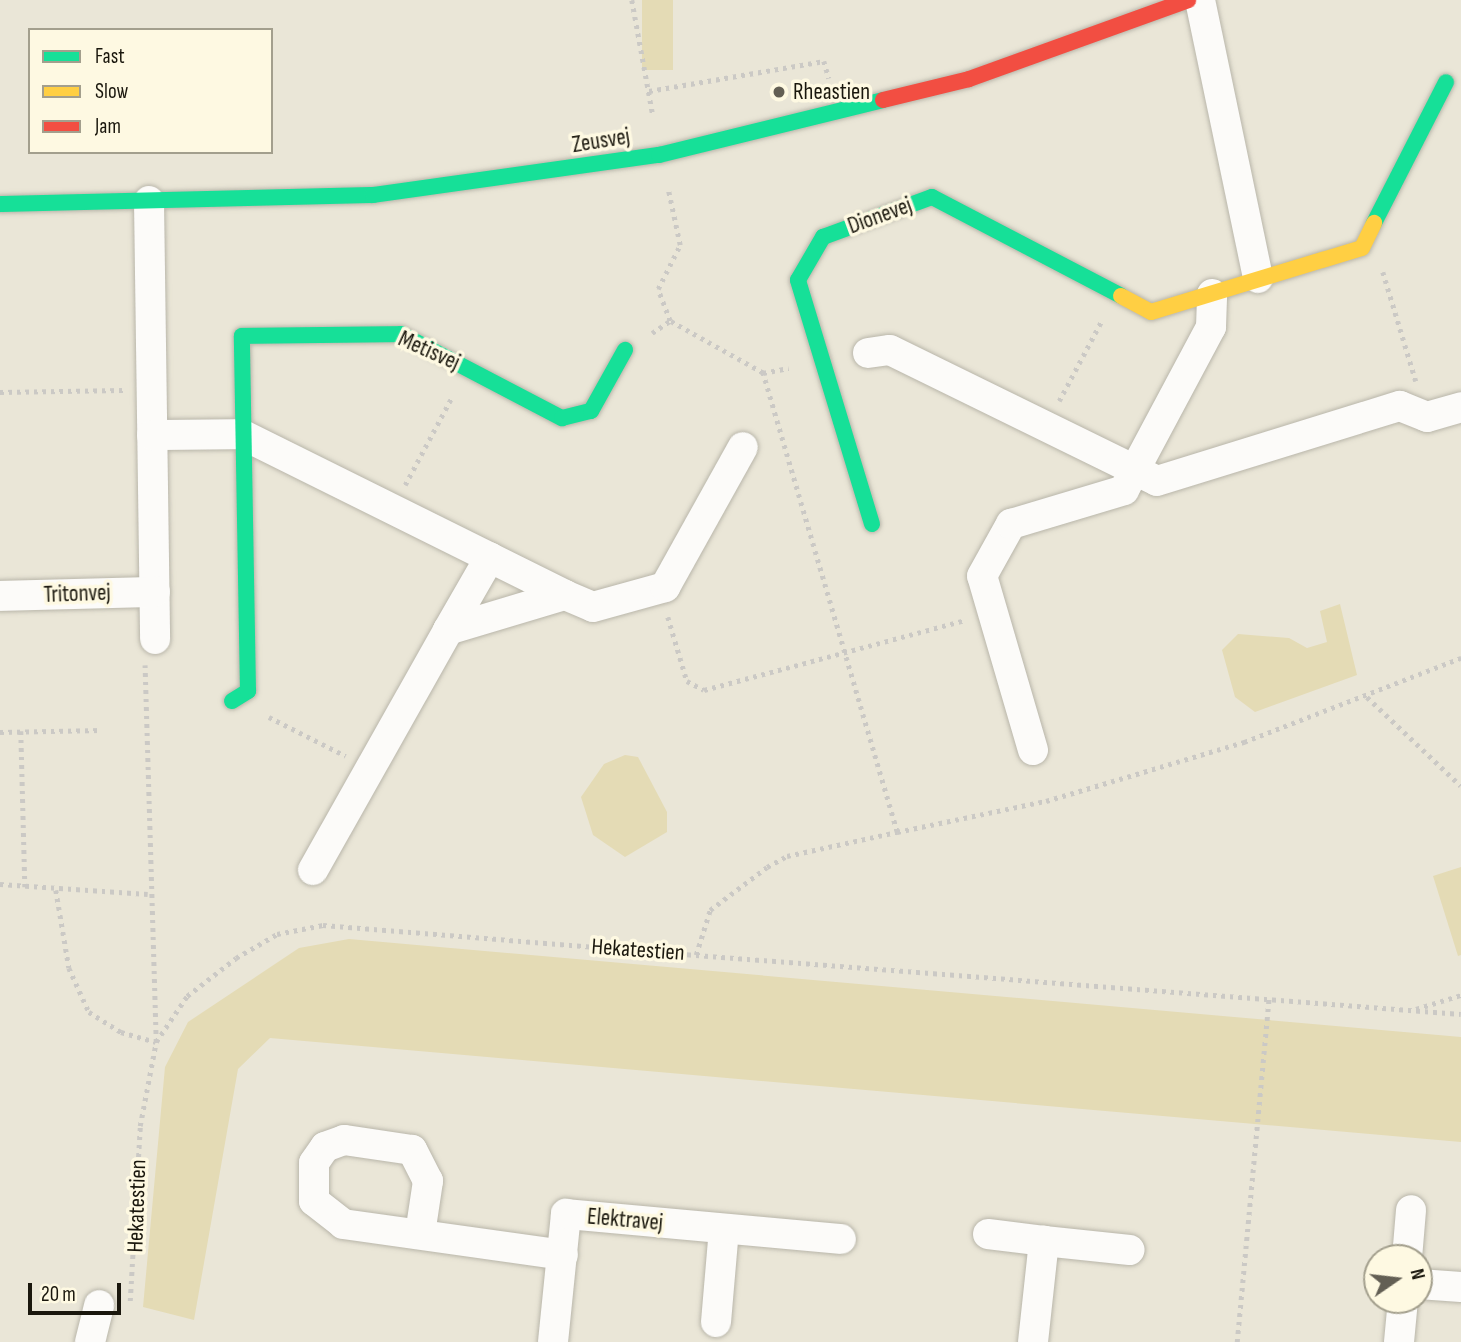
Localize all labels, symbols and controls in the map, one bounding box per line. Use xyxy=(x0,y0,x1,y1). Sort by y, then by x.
legend xyxy=(28,28,273,154)
text: Fast xyxy=(95,44,125,69)
place label: Rheastien xyxy=(793,78,870,106)
text: Slow xyxy=(95,79,128,104)
marker: Rheastien xyxy=(771,84,787,100)
text: Jam xyxy=(95,114,121,139)
street label: Zeusvej xyxy=(570,123,632,159)
street label: Dionevej xyxy=(844,192,916,240)
street label: Metisvej xyxy=(394,325,464,377)
street label: Tritonvej xyxy=(43,579,111,609)
street label: Hekatestien xyxy=(591,933,685,967)
street label: Hekatestien xyxy=(122,1159,152,1253)
street label: Elektravej xyxy=(586,1203,664,1237)
north arrow xyxy=(1363,1244,1433,1314)
text: N xyxy=(1405,1267,1429,1282)
scale bar xyxy=(32,1268,124,1312)
text: 20 m xyxy=(41,1282,76,1307)

